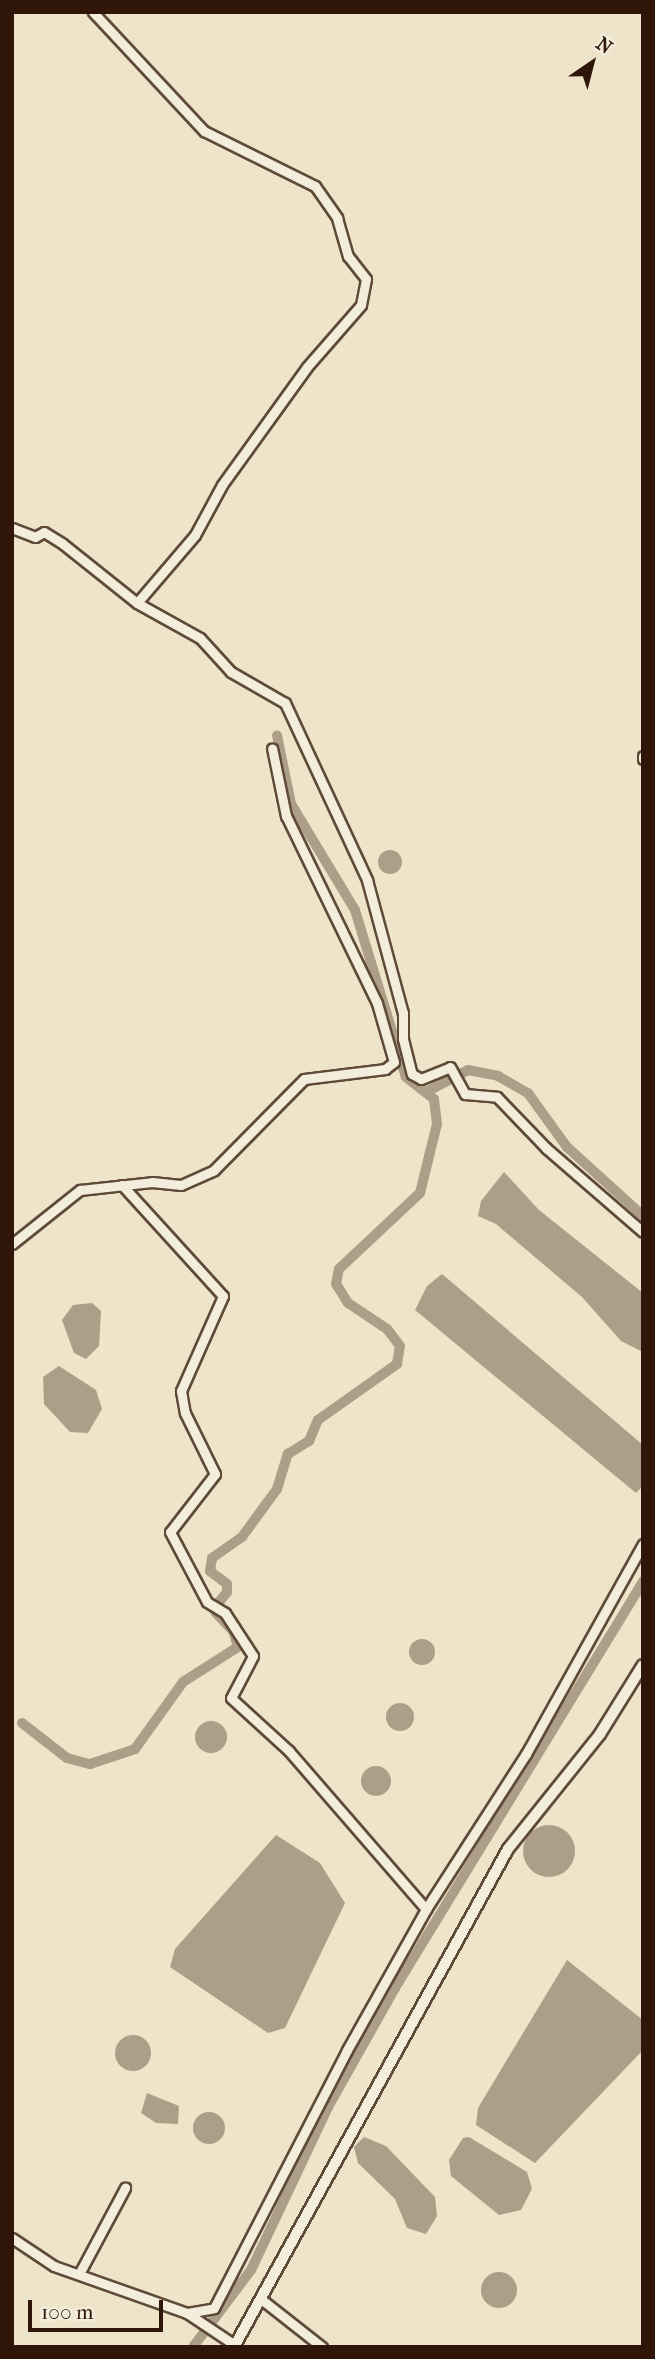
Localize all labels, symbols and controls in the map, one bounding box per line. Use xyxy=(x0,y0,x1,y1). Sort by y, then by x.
north arrow xyxy=(557,28,627,98)
text: N xyxy=(592,33,616,59)
scale bar xyxy=(32,2286,166,2330)
text: 100 m xyxy=(41,2300,94,2324)

